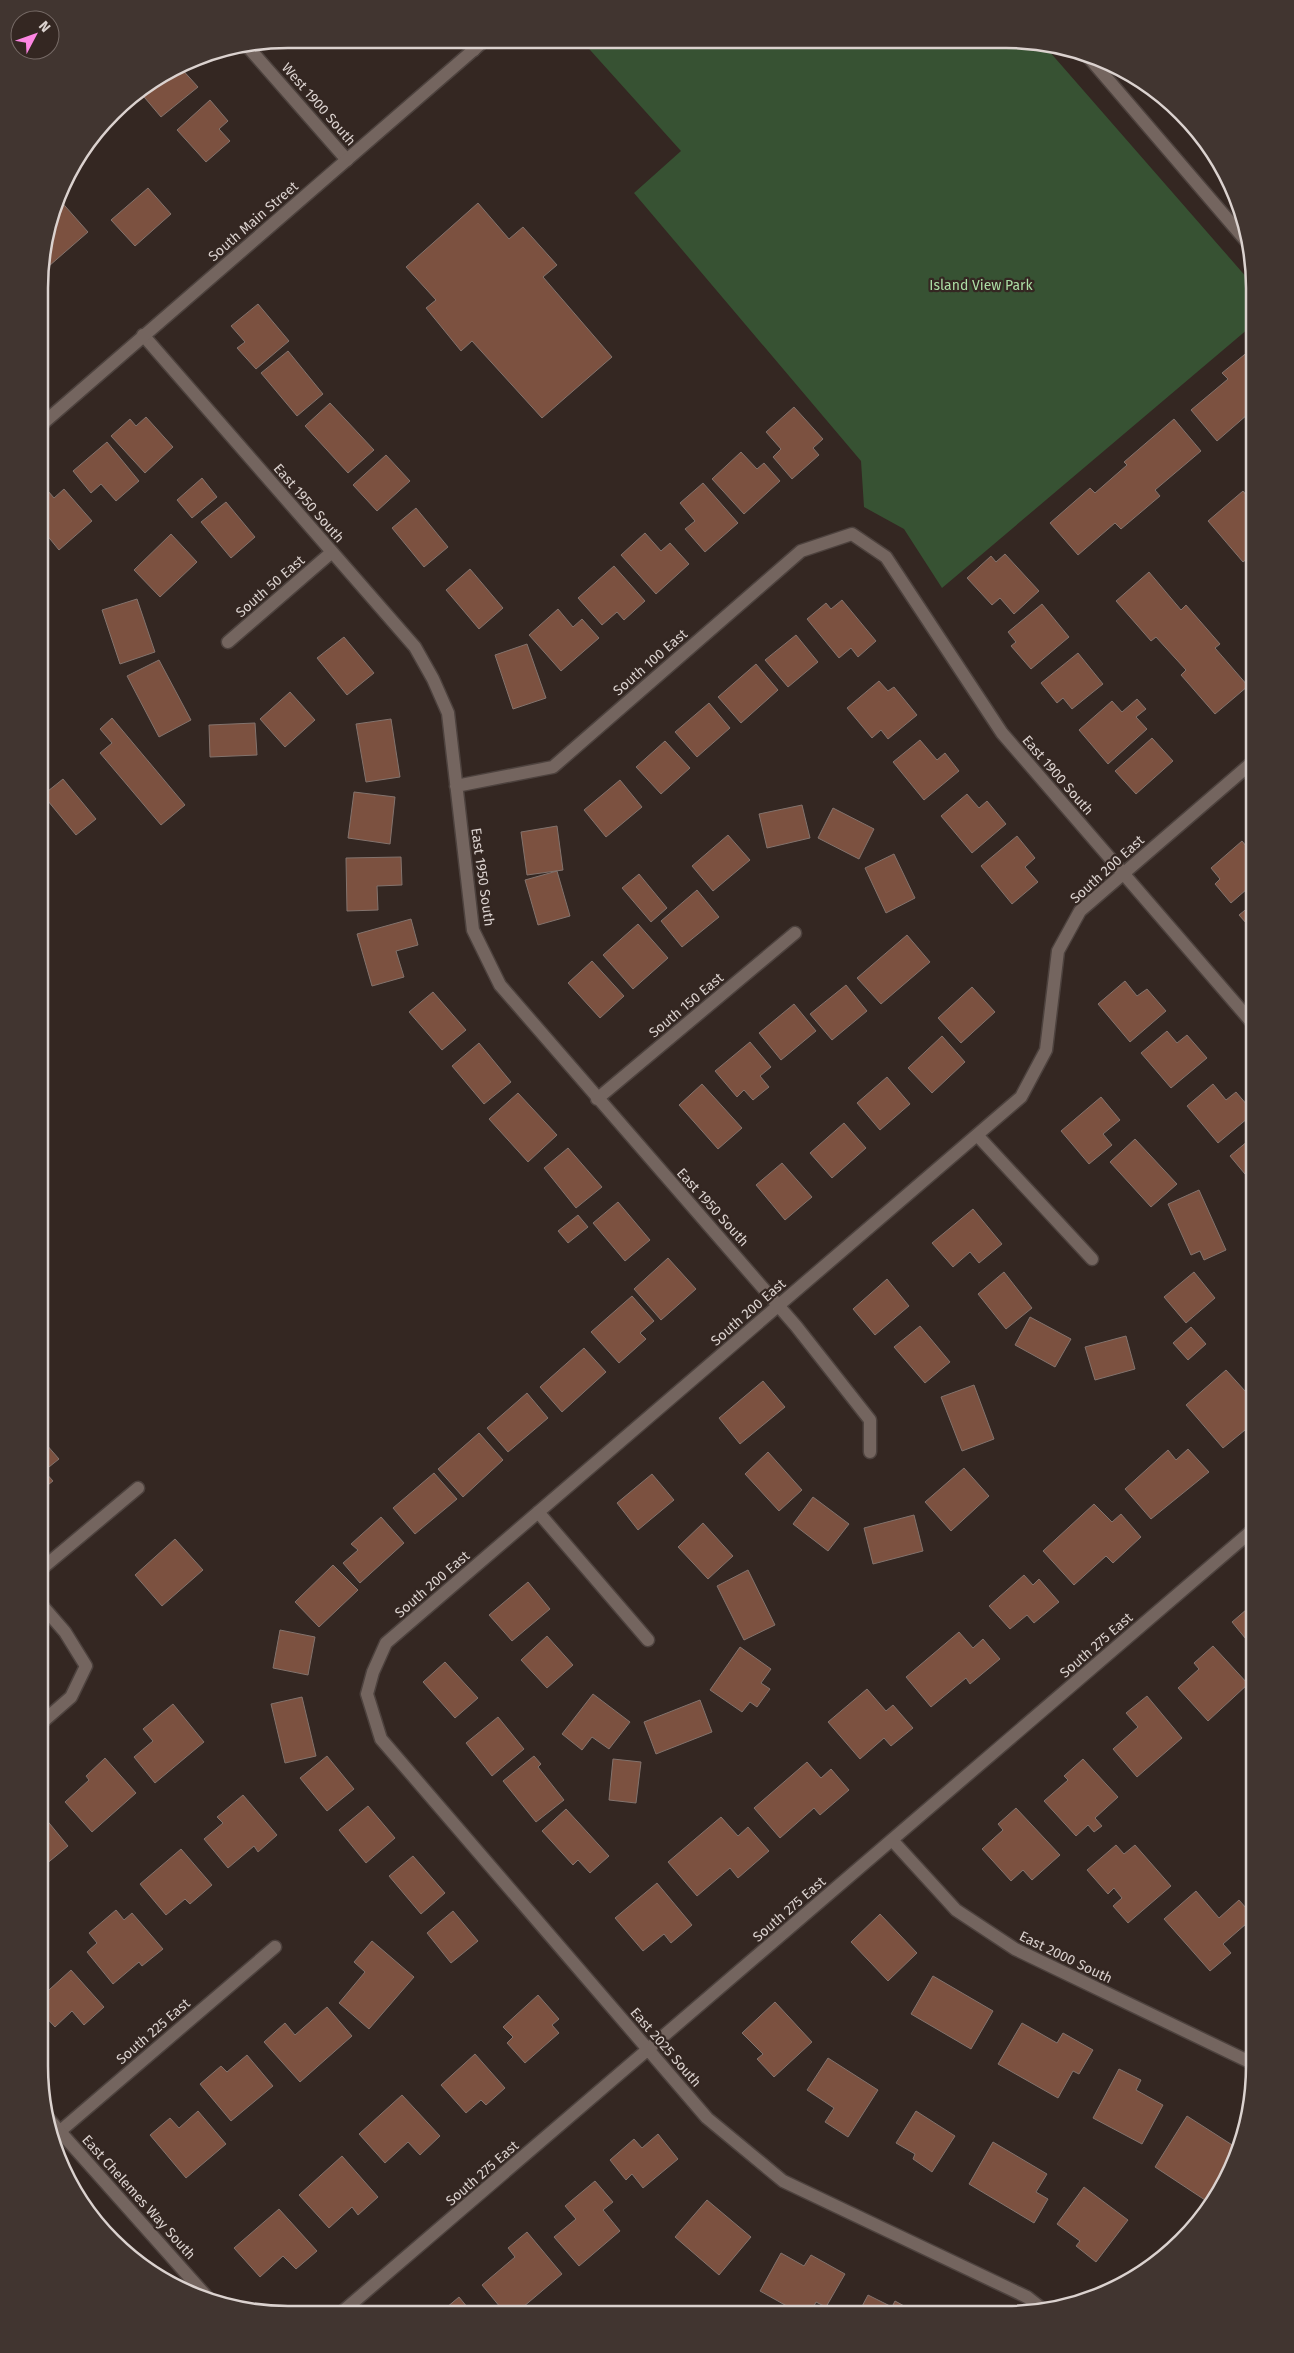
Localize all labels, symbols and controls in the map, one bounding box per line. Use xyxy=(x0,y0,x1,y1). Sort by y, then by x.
north arrow xyxy=(10,10,60,60)
text: N xyxy=(35,18,54,36)
street label: West 1900 South xyxy=(278,59,359,149)
street label: South Main Street xyxy=(205,177,302,265)
park label: Island View Park xyxy=(929,277,1033,294)
street label: East 1950 South xyxy=(270,460,348,546)
street label: South 50 East xyxy=(232,551,309,621)
street label: South 100 East xyxy=(610,625,692,699)
street label: East 1900 South xyxy=(1018,732,1097,819)
street label: East 1950 South xyxy=(467,827,498,927)
street label: South 200 East xyxy=(1067,831,1148,907)
street label: South 150 East xyxy=(646,969,728,1041)
street label: East 1950 South xyxy=(673,1165,752,1250)
street label: South 200 East xyxy=(707,1275,790,1349)
street label: South 200 East xyxy=(391,1547,474,1621)
street label: South 275 East xyxy=(1056,1609,1137,1682)
street label: South 275 East xyxy=(749,1873,830,1946)
street label: East 2000 South xyxy=(1016,1928,1115,1987)
street label: South 225 East xyxy=(113,1994,194,2068)
street label: East 2025 South xyxy=(627,2004,705,2090)
street label: East Chelemes Way South xyxy=(78,2132,199,2263)
street label: South 275 East xyxy=(442,2137,523,2210)

